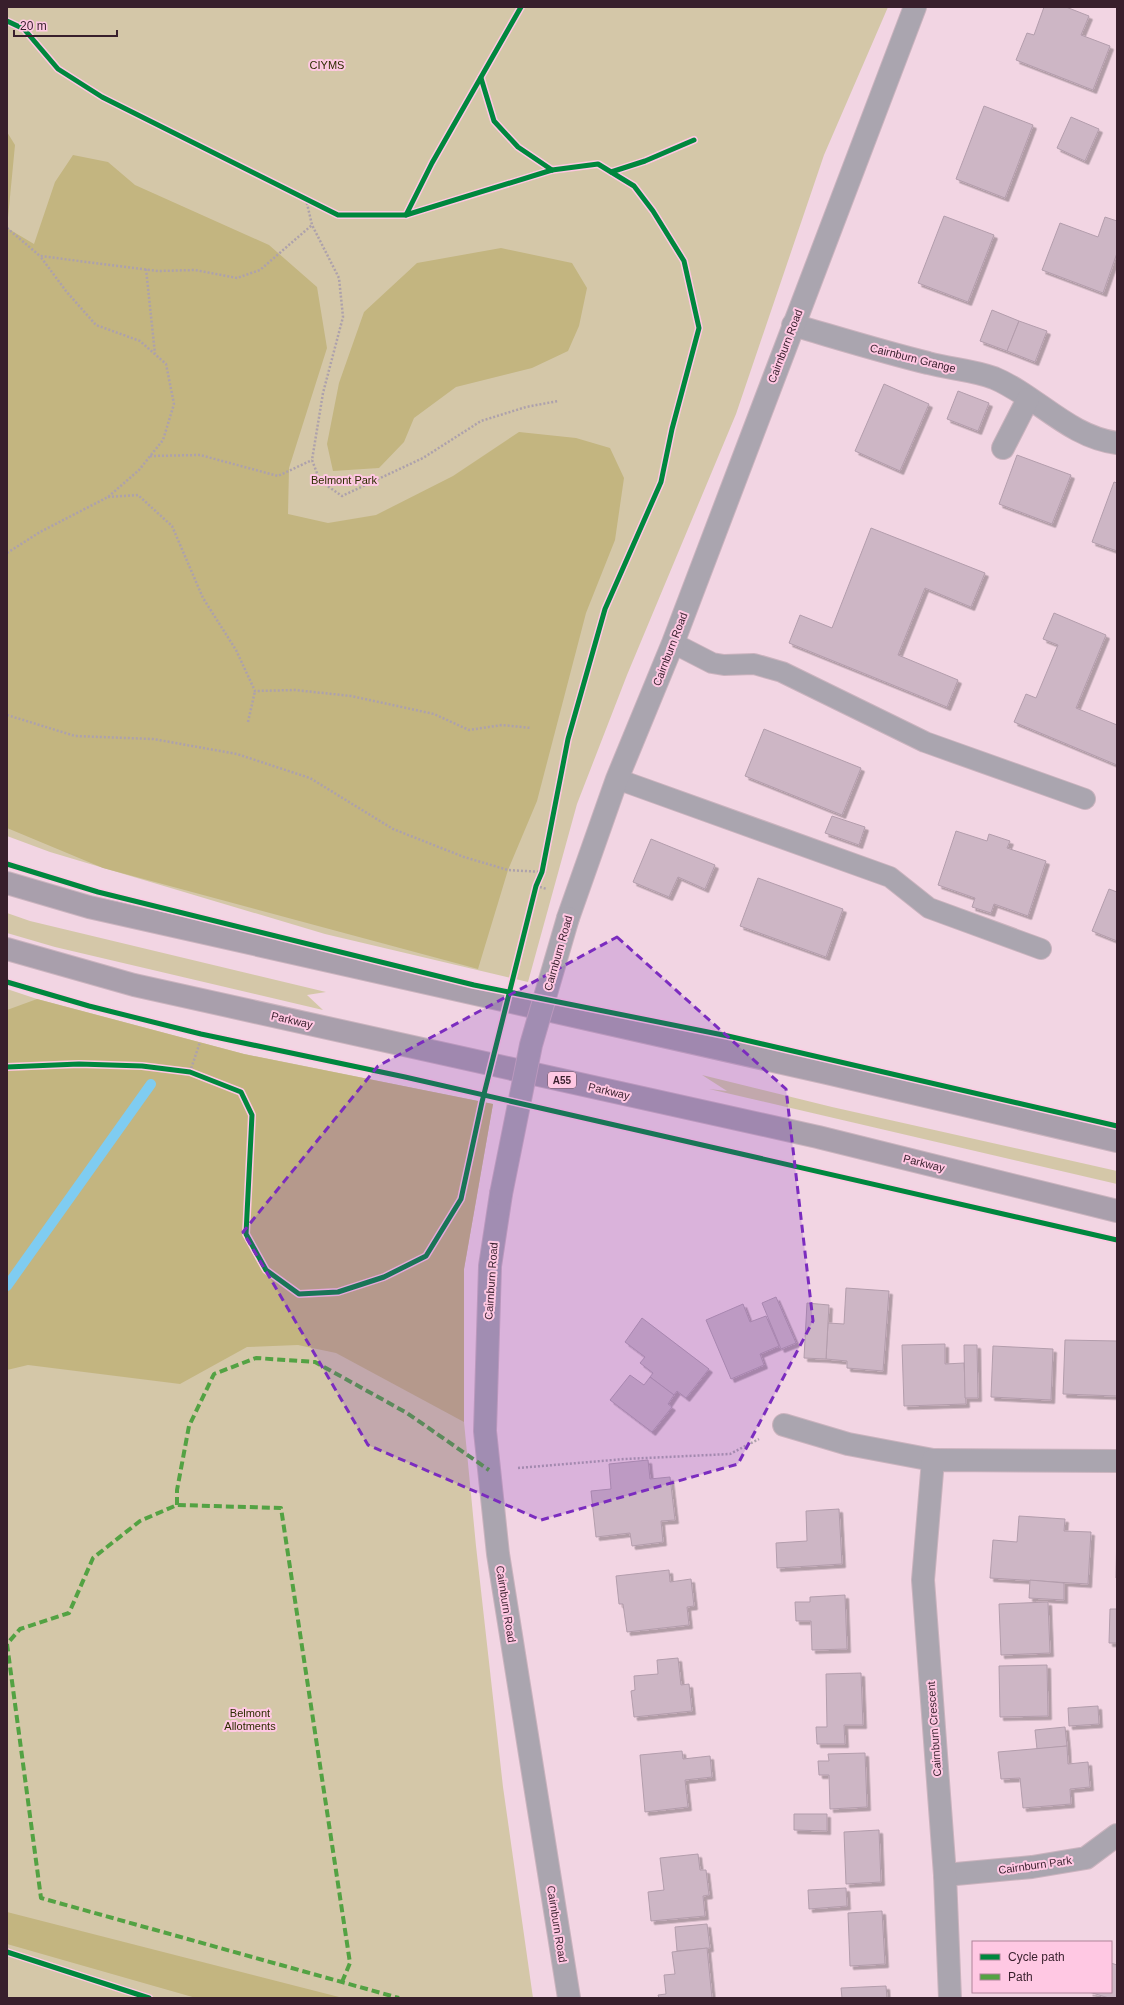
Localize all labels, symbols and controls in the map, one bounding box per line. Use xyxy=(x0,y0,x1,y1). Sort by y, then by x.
scale bar xyxy=(14,12,117,38)
text: 20 m xyxy=(20,19,47,33)
park label: CIYMS xyxy=(310,59,344,71)
street label: Cairnburn Road xyxy=(765,308,805,384)
street label: Cairnburn Grange xyxy=(869,342,957,374)
park label: Belmont Park xyxy=(311,474,378,486)
street label: Cairnburn Road xyxy=(650,611,690,687)
street label: Cairnburn Road xyxy=(542,914,574,992)
street label: Parkway xyxy=(270,1009,314,1031)
road number: A55 xyxy=(548,1072,576,1088)
street label: Parkway xyxy=(587,1080,631,1102)
street label: Parkway xyxy=(902,1152,946,1174)
street label: Cairnburn Road xyxy=(482,1242,500,1320)
street label: Cairnburn Road xyxy=(494,1565,518,1643)
street label: Cairnburn Crescent xyxy=(925,1681,943,1777)
park label: Belmont Allotments xyxy=(224,1707,276,1732)
street label: Cairnburn Park xyxy=(998,1854,1073,1876)
street label: Cairnburn Road xyxy=(545,1885,569,1963)
legend xyxy=(972,1941,1112,1993)
text: Cycle path xyxy=(1008,1950,1065,1964)
text: Path xyxy=(1008,1970,1033,1984)

